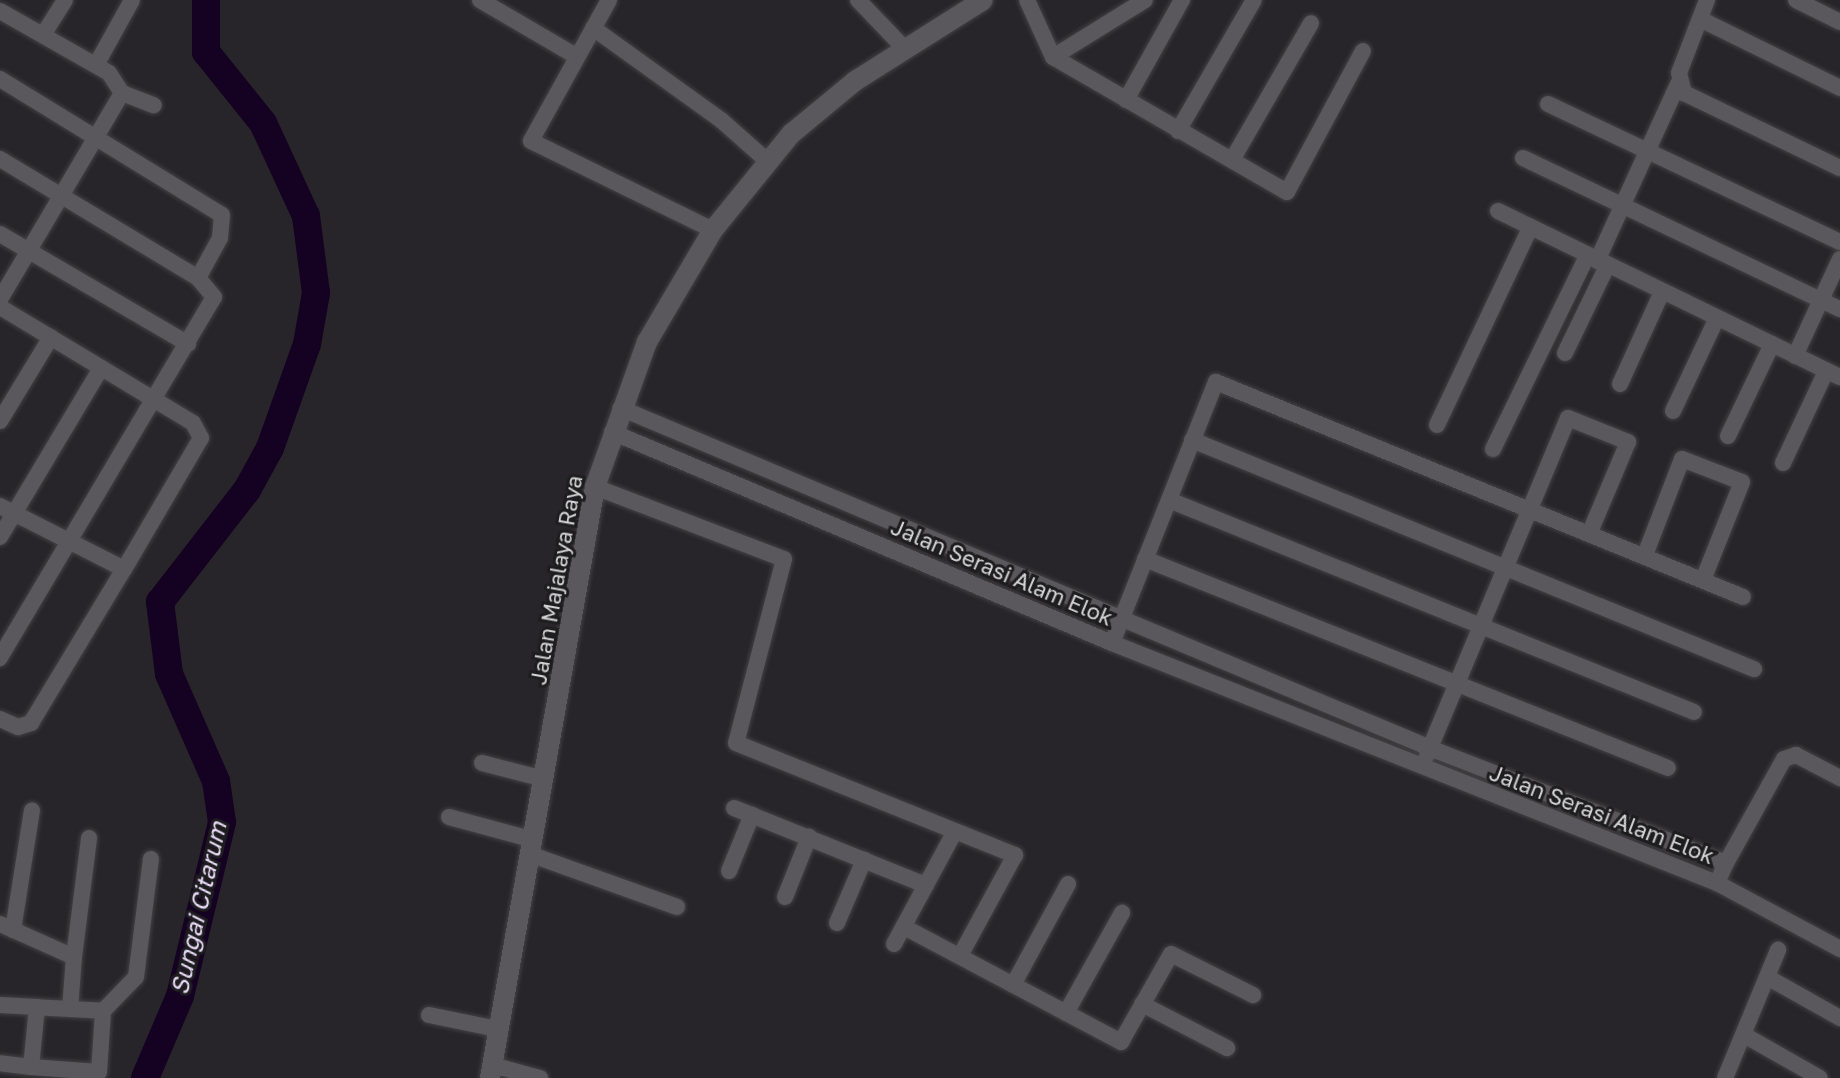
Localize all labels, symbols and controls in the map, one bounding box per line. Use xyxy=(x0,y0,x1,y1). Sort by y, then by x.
street label: Jalan Majalaya Raya xyxy=(525,473,587,687)
street label: Jalan Serasi Alam Elok xyxy=(887,513,1117,631)
street label: Jalan Serasi Alam Elok xyxy=(1486,759,1718,869)
water label: Sungai Citarum xyxy=(164,819,232,997)

